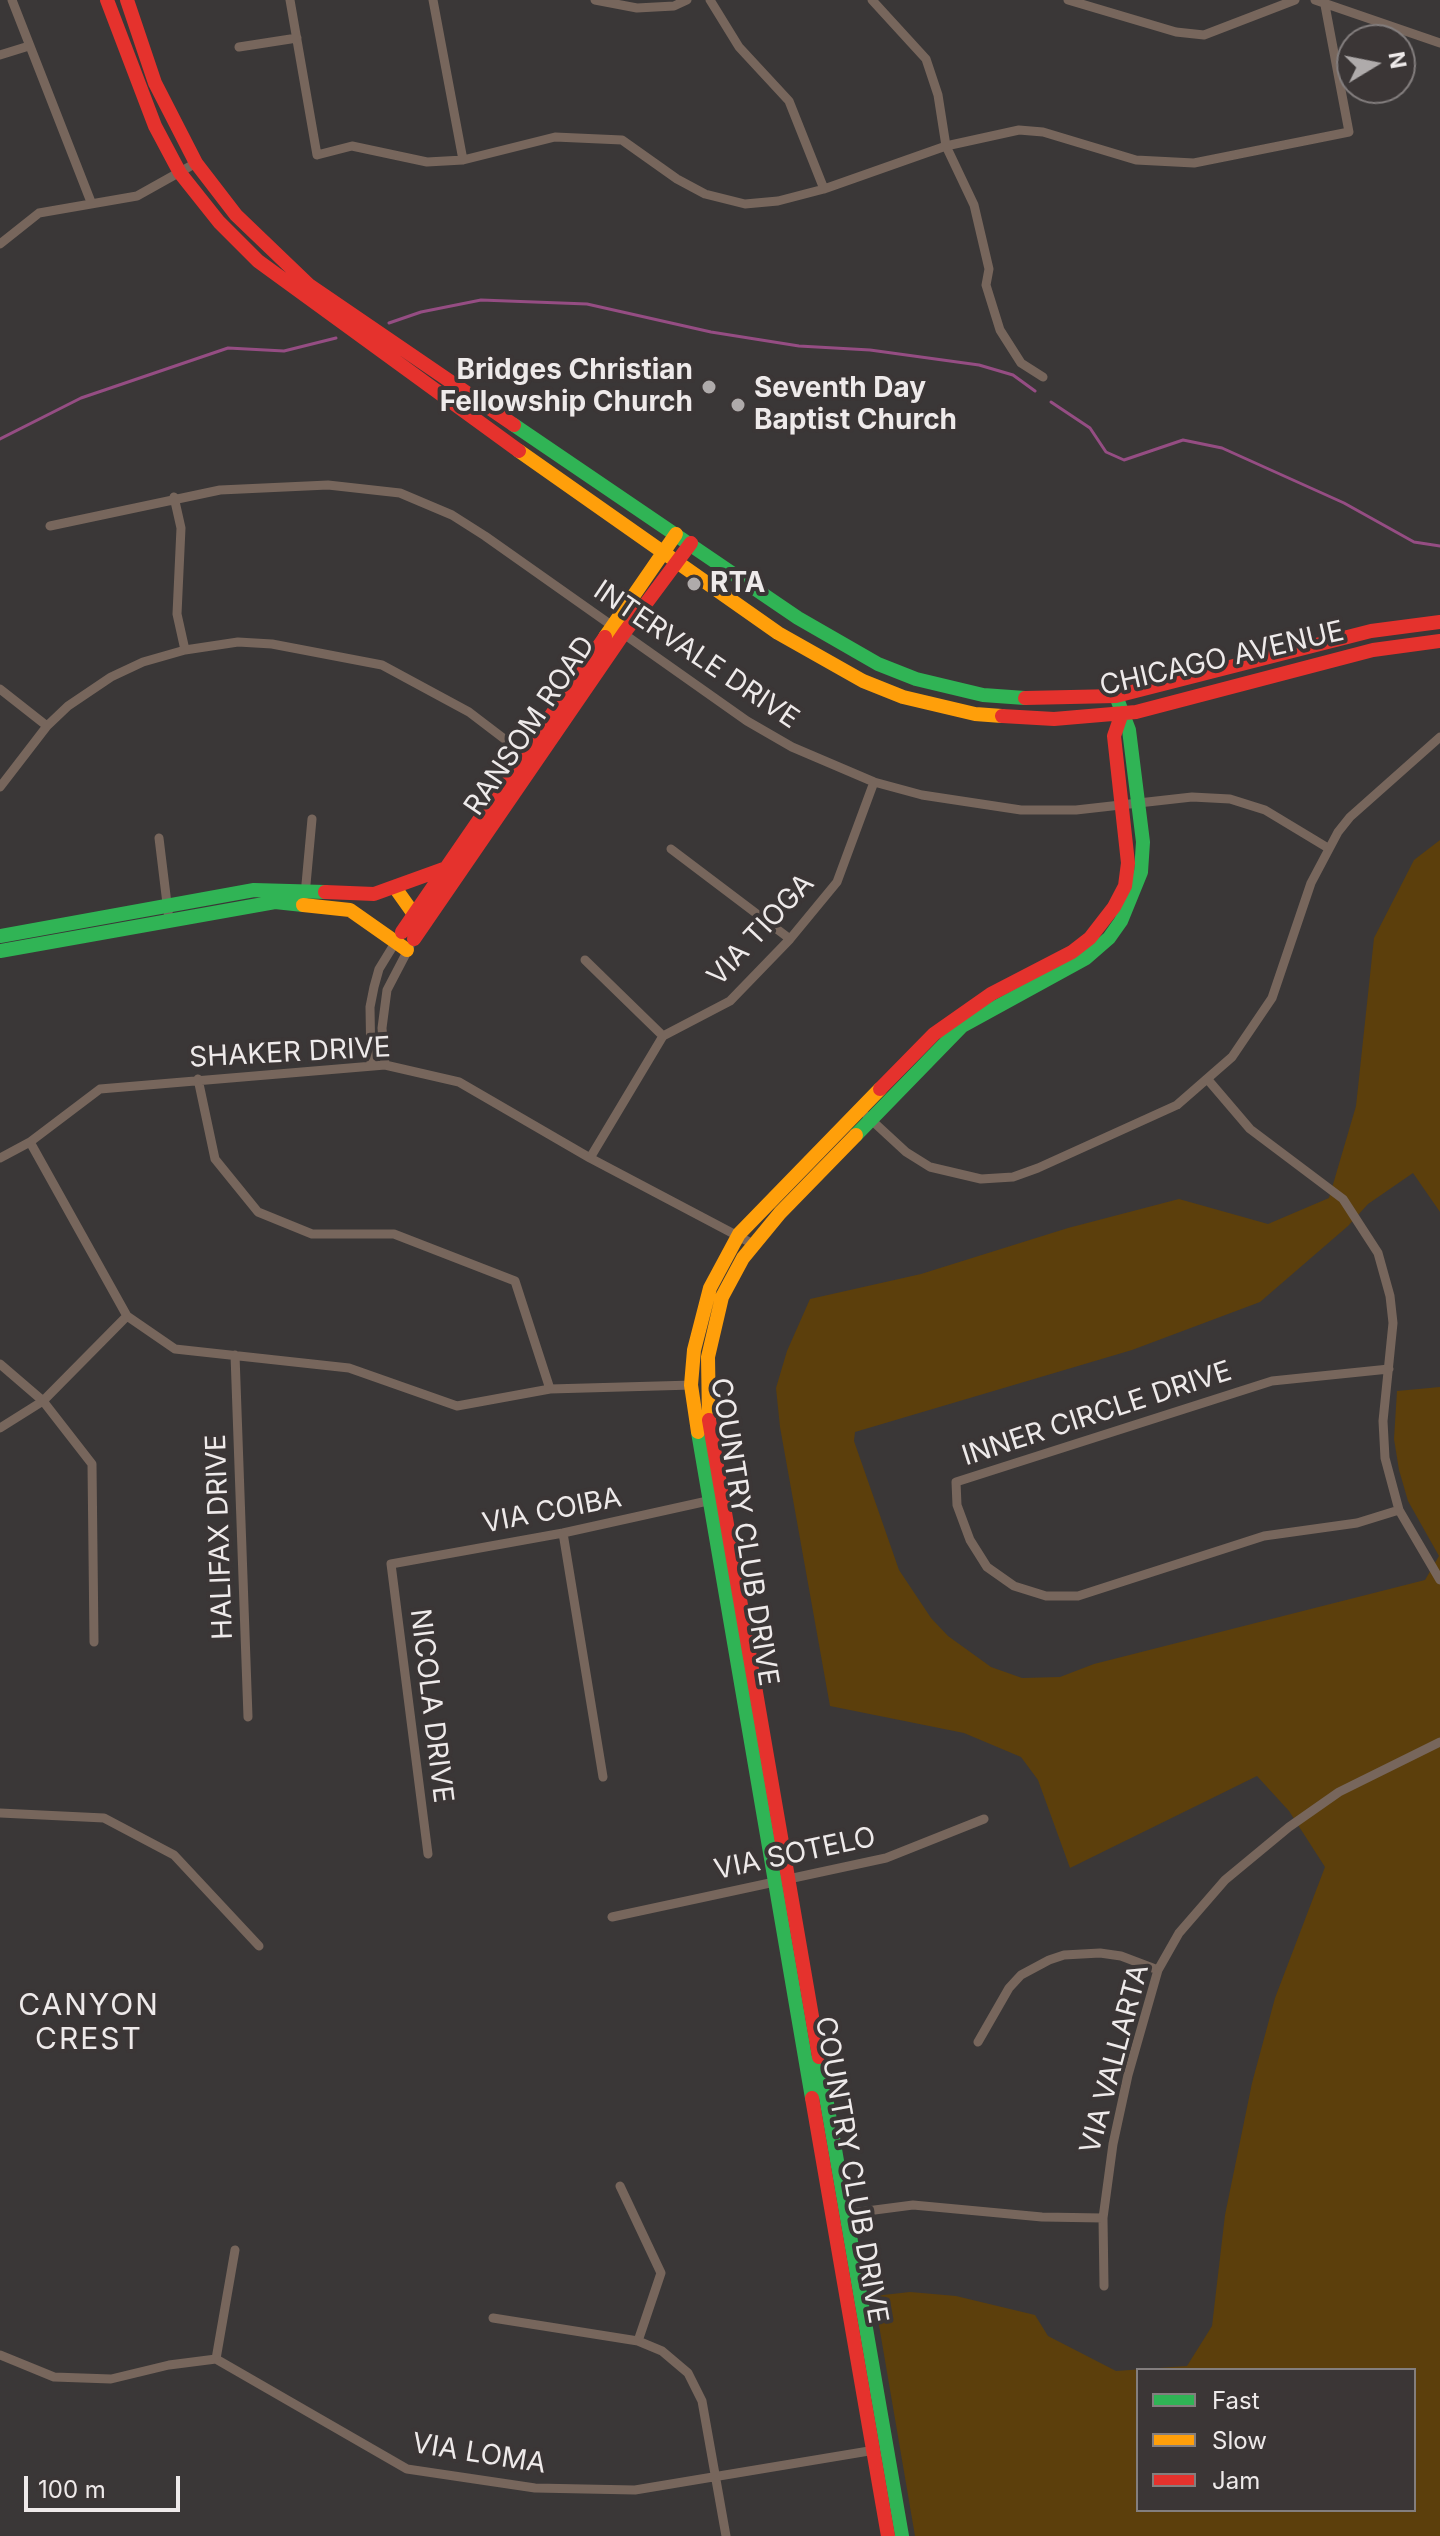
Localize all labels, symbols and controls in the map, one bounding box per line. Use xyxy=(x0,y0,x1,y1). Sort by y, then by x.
north arrow xyxy=(1336,24,1416,104)
text: N xyxy=(1383,50,1412,71)
place label: Bridges Christian Fellowship Church xyxy=(440,354,693,420)
place label: Seventh Day Baptist Church xyxy=(754,372,957,438)
marker: Bridges Christian Fellowship Church xyxy=(700,378,718,396)
marker: Seventh Day Baptist Church xyxy=(729,396,747,414)
place label: RTA xyxy=(710,567,765,601)
street label: INTERVALE DRIVE xyxy=(587,574,805,736)
marker: RTA xyxy=(685,575,703,593)
street label: CHICAGO AVENUE xyxy=(1097,615,1347,703)
street label: RANSOM ROAD xyxy=(458,630,602,822)
street label: VIA TIOGA xyxy=(701,867,821,993)
street label: SHAKER DRIVE xyxy=(188,1031,392,1075)
street label: INNER CIRCLE DRIVE xyxy=(958,1355,1236,1473)
street label: COUNTRY CLUB DRIVE xyxy=(703,1376,785,1688)
street label: HALIFAX DRIVE xyxy=(200,1434,240,1640)
street label: VIA COIBA xyxy=(480,1481,624,1541)
street label: NICOLA DRIVE xyxy=(402,1607,460,1805)
street label: VIA SOTELO xyxy=(711,1821,879,1887)
street label: VIA VALLARTA xyxy=(1074,1961,1156,2157)
district label: CANYON CREST xyxy=(18,1988,160,2058)
street label: COUNTRY CLUB DRIVE xyxy=(807,2014,895,2326)
legend xyxy=(1136,2368,1416,2512)
text: Fast xyxy=(1212,2386,1260,2415)
text: Slow xyxy=(1212,2426,1267,2455)
street label: VIA LOMA xyxy=(410,2427,548,2481)
scale bar xyxy=(28,2460,184,2510)
text: Jam xyxy=(1212,2466,1260,2495)
text: 100 m xyxy=(38,2475,106,2504)

